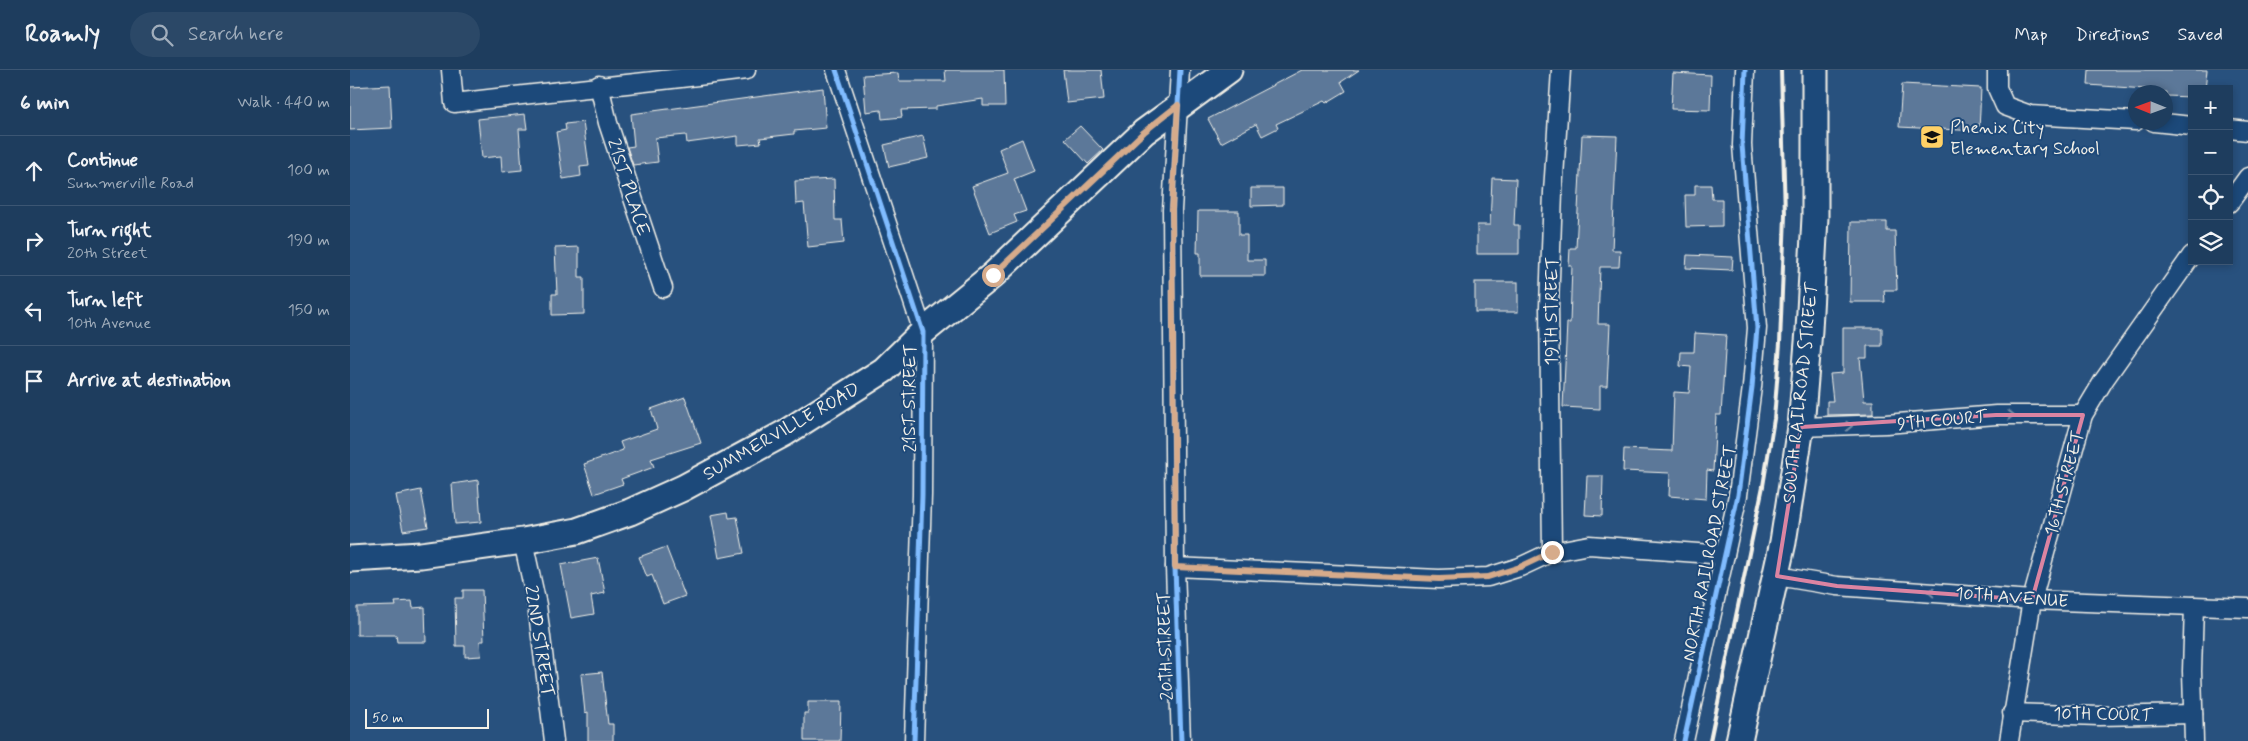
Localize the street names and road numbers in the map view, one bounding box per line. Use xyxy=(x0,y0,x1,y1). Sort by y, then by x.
street label: 21ST PLACE xyxy=(601,136,655,239)
street label: 19TH STREET xyxy=(1540,257,1564,365)
street label: SOUTH RAILROAD STREET xyxy=(1777,281,1825,505)
street label: 21ST STREET xyxy=(898,343,922,452)
street label: SUMMERVILLE ROAD xyxy=(699,377,864,487)
street label: 9TH COURT xyxy=(1896,405,1989,437)
street label: 16TH STREET xyxy=(2039,428,2091,539)
street label: NORTH RAILROAD STREET xyxy=(1677,443,1743,664)
street label: 10TH AVENUE xyxy=(1955,582,2069,614)
street label: 22ND STREET xyxy=(518,584,560,699)
street label: 20TH STREET xyxy=(1152,591,1180,701)
street label: 10TH COURT xyxy=(2053,702,2154,728)

